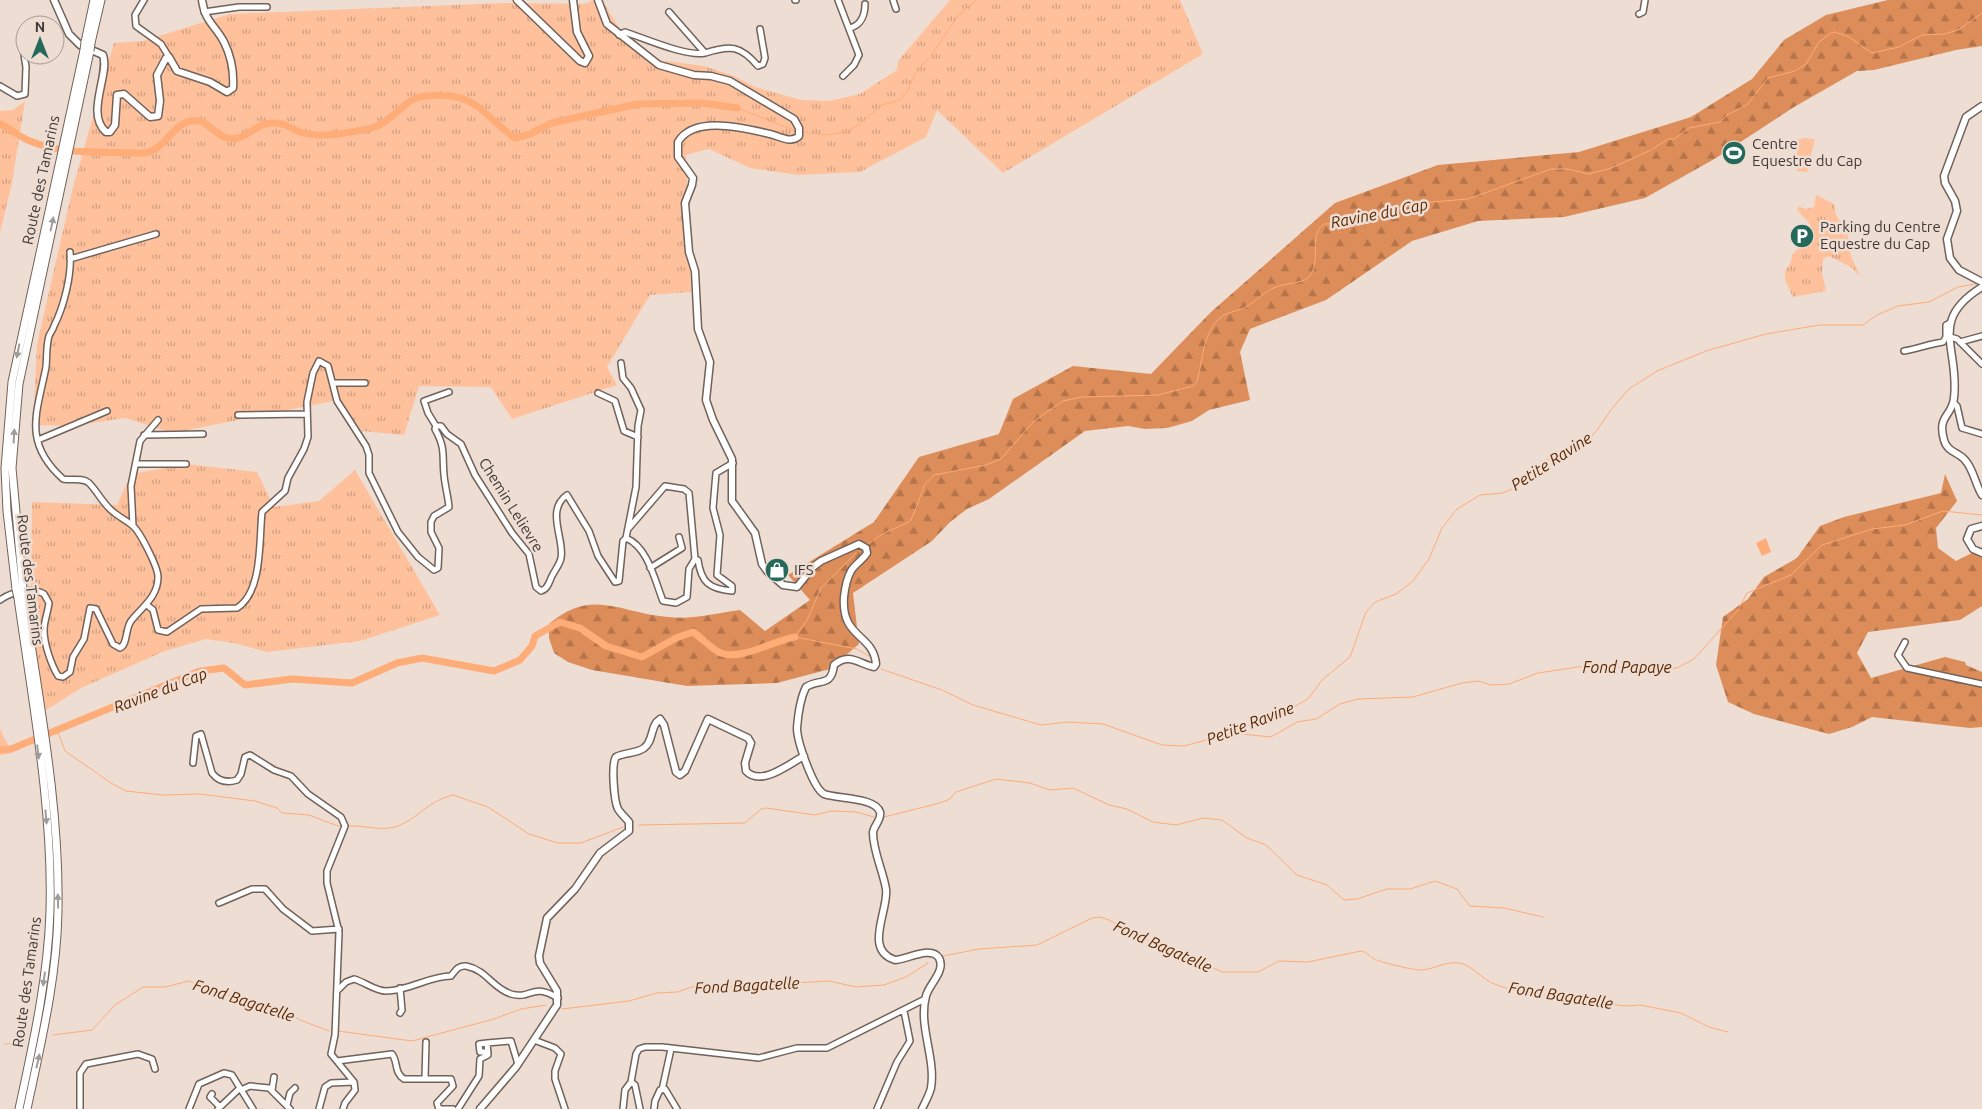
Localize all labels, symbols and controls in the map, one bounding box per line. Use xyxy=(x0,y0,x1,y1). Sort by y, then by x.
north arrow xyxy=(15,15,65,65)
text: N xyxy=(35,19,45,35)
street label: Route des Tamarins xyxy=(18,114,63,246)
place label: Centre Equestre du Cap xyxy=(1752,135,1862,169)
sports icon: Centre Equestre du Cap xyxy=(1721,140,1747,166)
water label: Ravine du Cap xyxy=(1329,195,1429,231)
one-way arrow xyxy=(49,216,57,232)
place label: Parking du Centre Equestre du Cap xyxy=(1820,218,1941,252)
parking icon: Parking du Centre Equestre du Cap xyxy=(1789,223,1815,249)
one-way arrow xyxy=(13,343,21,359)
one-way arrow xyxy=(10,427,18,443)
water label: Petite Ravine xyxy=(1507,428,1595,494)
street label: Chemin Lelievre xyxy=(476,455,547,555)
street label: Route des Tamarins xyxy=(14,514,47,646)
shop icon: IFS xyxy=(764,557,790,583)
place label: IFS xyxy=(794,561,814,578)
water label: Fond Papaye xyxy=(1582,658,1672,676)
water label: Ravine du Cap xyxy=(111,664,209,716)
water label: Petite Ravine xyxy=(1204,698,1296,748)
one-way arrow xyxy=(34,744,42,760)
one-way arrow xyxy=(42,810,50,826)
one-way arrow xyxy=(54,892,62,908)
street label: Route des Tamarins xyxy=(9,916,44,1048)
water label: Fond Bagatelle xyxy=(1111,916,1215,976)
one-way arrow xyxy=(40,972,48,988)
water label: Fond Bagatelle xyxy=(694,973,800,997)
water label: Fond Bagatelle xyxy=(191,975,297,1025)
water label: Fond Bagatelle xyxy=(1508,978,1614,1012)
one-way arrow xyxy=(34,1054,42,1069)

